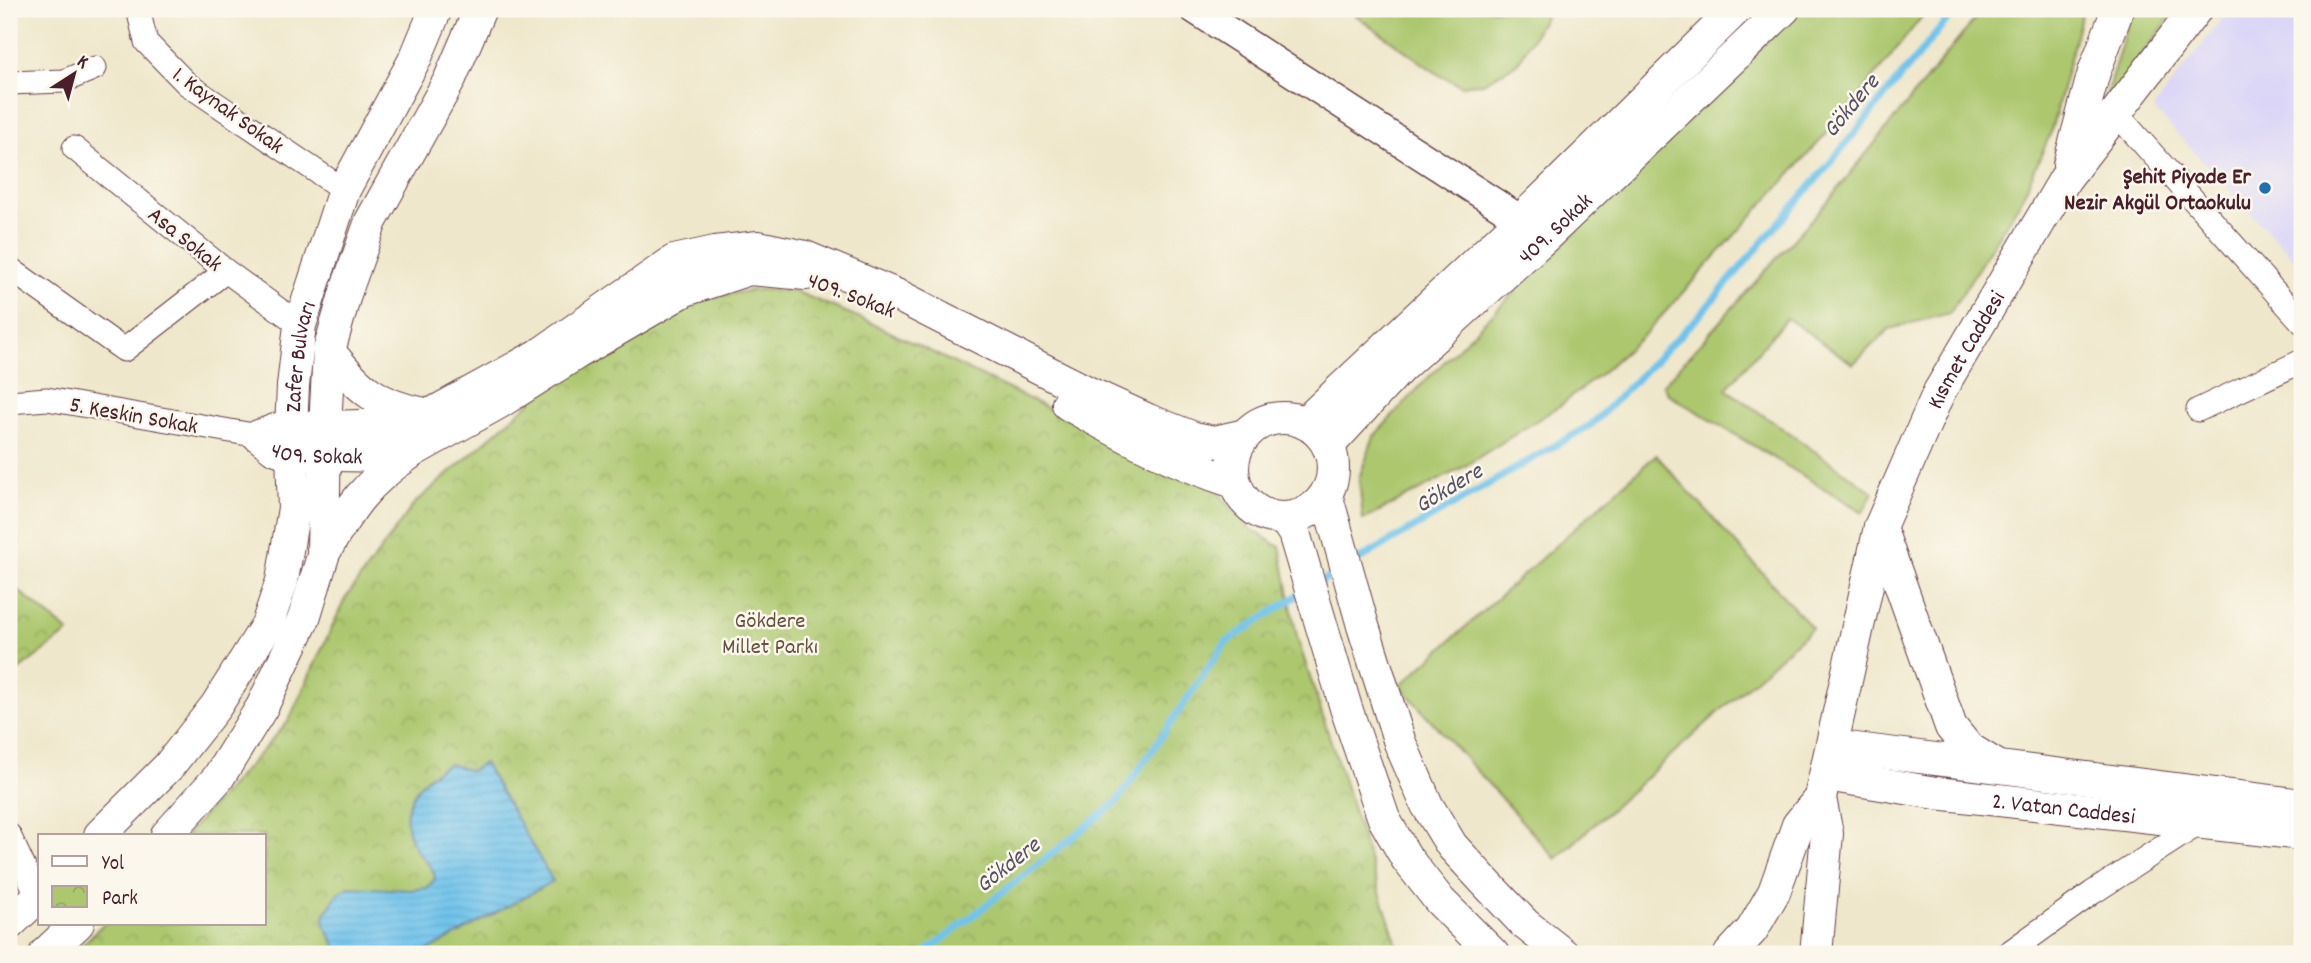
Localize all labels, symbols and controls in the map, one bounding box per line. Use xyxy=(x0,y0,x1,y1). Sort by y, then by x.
north arrow xyxy=(38,38,108,108)
text: K xyxy=(70,50,94,77)
street label: 1. Kaynak Sokak xyxy=(164,60,290,164)
water label: Gökdere xyxy=(1816,67,1890,146)
place label: Şehit Piyade Er Nezir Akgül Ortaokulu xyxy=(2064,162,2251,221)
marker: Şehit Piyade Er Nezir Akgül Ortaokulu xyxy=(2257,180,2273,196)
street label: 409. Sokak xyxy=(1512,187,1602,274)
street label: Asa Sokak xyxy=(139,200,229,281)
street label: 409. Sokak xyxy=(802,265,899,329)
street label: Kısmet Caddesi xyxy=(1921,286,2015,415)
street label: Zafer Bulvarı xyxy=(279,297,327,413)
street label: 5. Keskin Sokak xyxy=(67,390,200,445)
street label: 409. Sokak xyxy=(266,435,363,476)
water label: Gökdere xyxy=(1409,455,1491,523)
park label: Gökdere Millet Parkı xyxy=(722,606,818,665)
street label: 2. Vatan Caddesi xyxy=(1990,786,2137,835)
water label: Gökdere xyxy=(969,829,1050,903)
legend xyxy=(38,834,266,925)
text: Yol xyxy=(102,850,124,880)
text: Park xyxy=(102,885,138,915)

